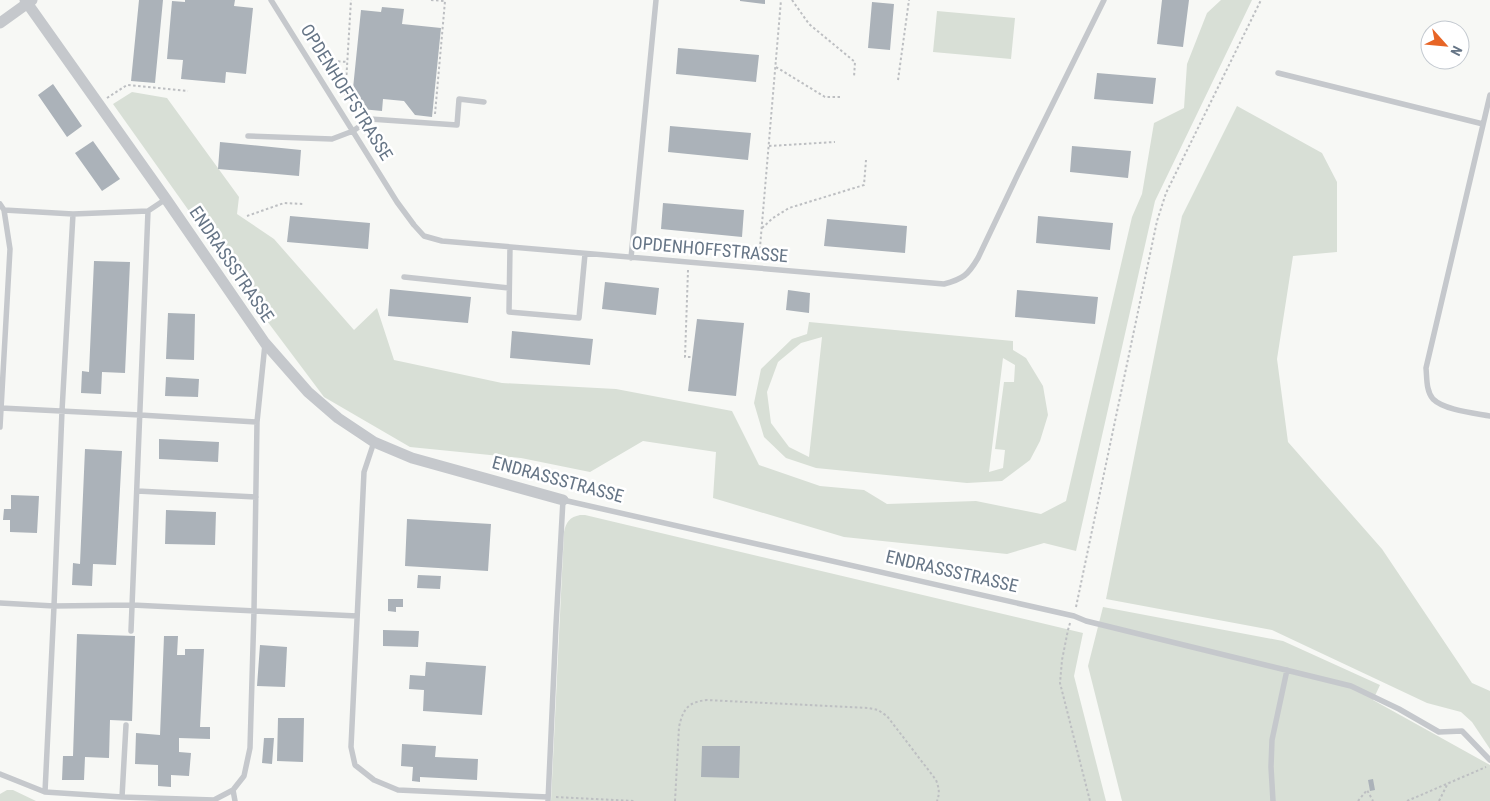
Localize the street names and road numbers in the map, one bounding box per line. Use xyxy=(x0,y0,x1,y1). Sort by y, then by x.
street label: OPDENHOFFSTRASSE xyxy=(297,20,397,164)
street label: ENDRASSSTRASSE xyxy=(185,202,279,326)
street label: OPDENHOFFSTRASSE xyxy=(631,232,789,266)
street label: ENDRASSSTRASSE xyxy=(490,451,626,507)
street label: ENDRASSSTRASSE xyxy=(884,546,1020,596)

